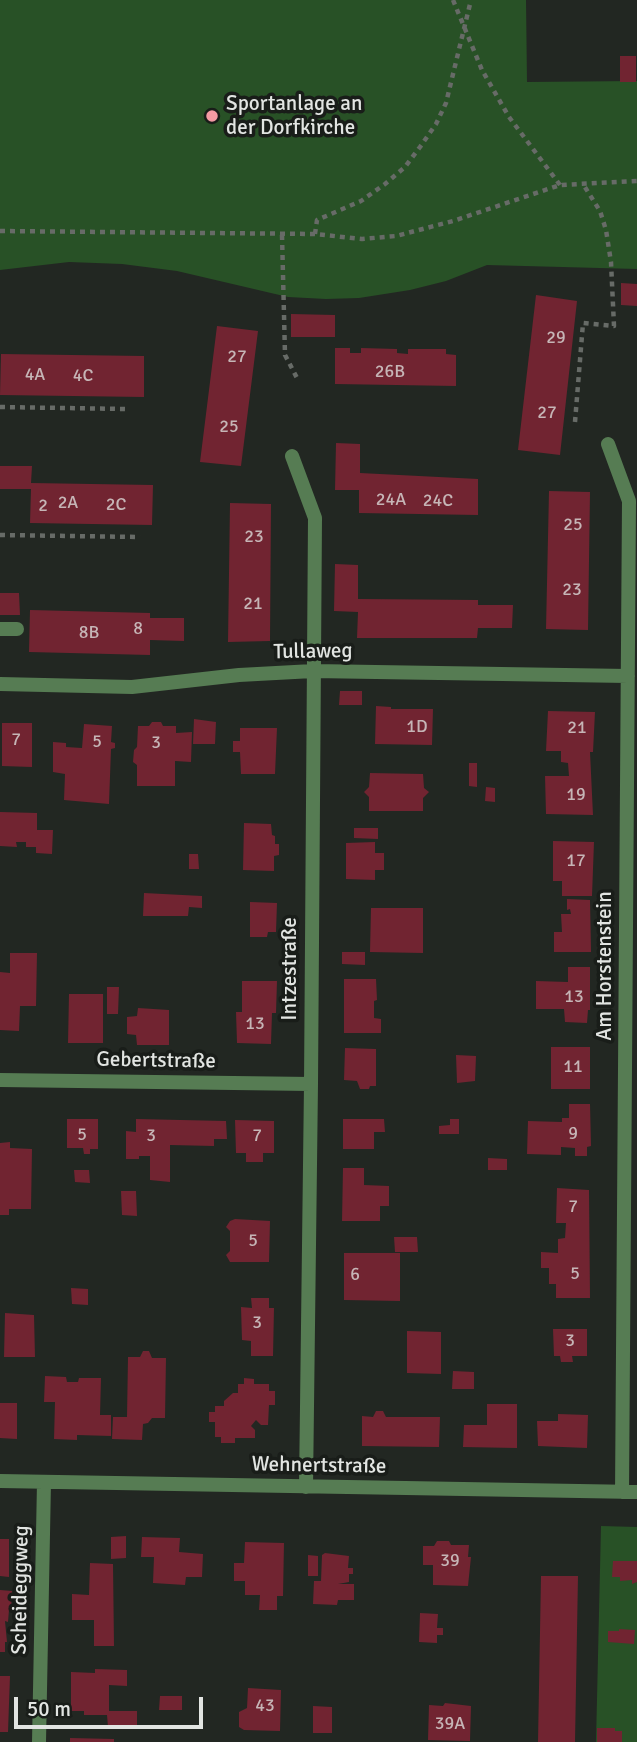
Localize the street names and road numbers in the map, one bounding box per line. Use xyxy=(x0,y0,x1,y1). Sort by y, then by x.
street label: Tullaweg xyxy=(273,639,353,665)
street label: Am Horstenstein xyxy=(592,891,618,1041)
street label: Intzestraße xyxy=(277,917,303,1021)
street label: Gebertstraße xyxy=(96,1047,216,1075)
street label: Wehnertstraße xyxy=(251,1452,387,1480)
street label: Scheideggweg xyxy=(7,1525,35,1655)

